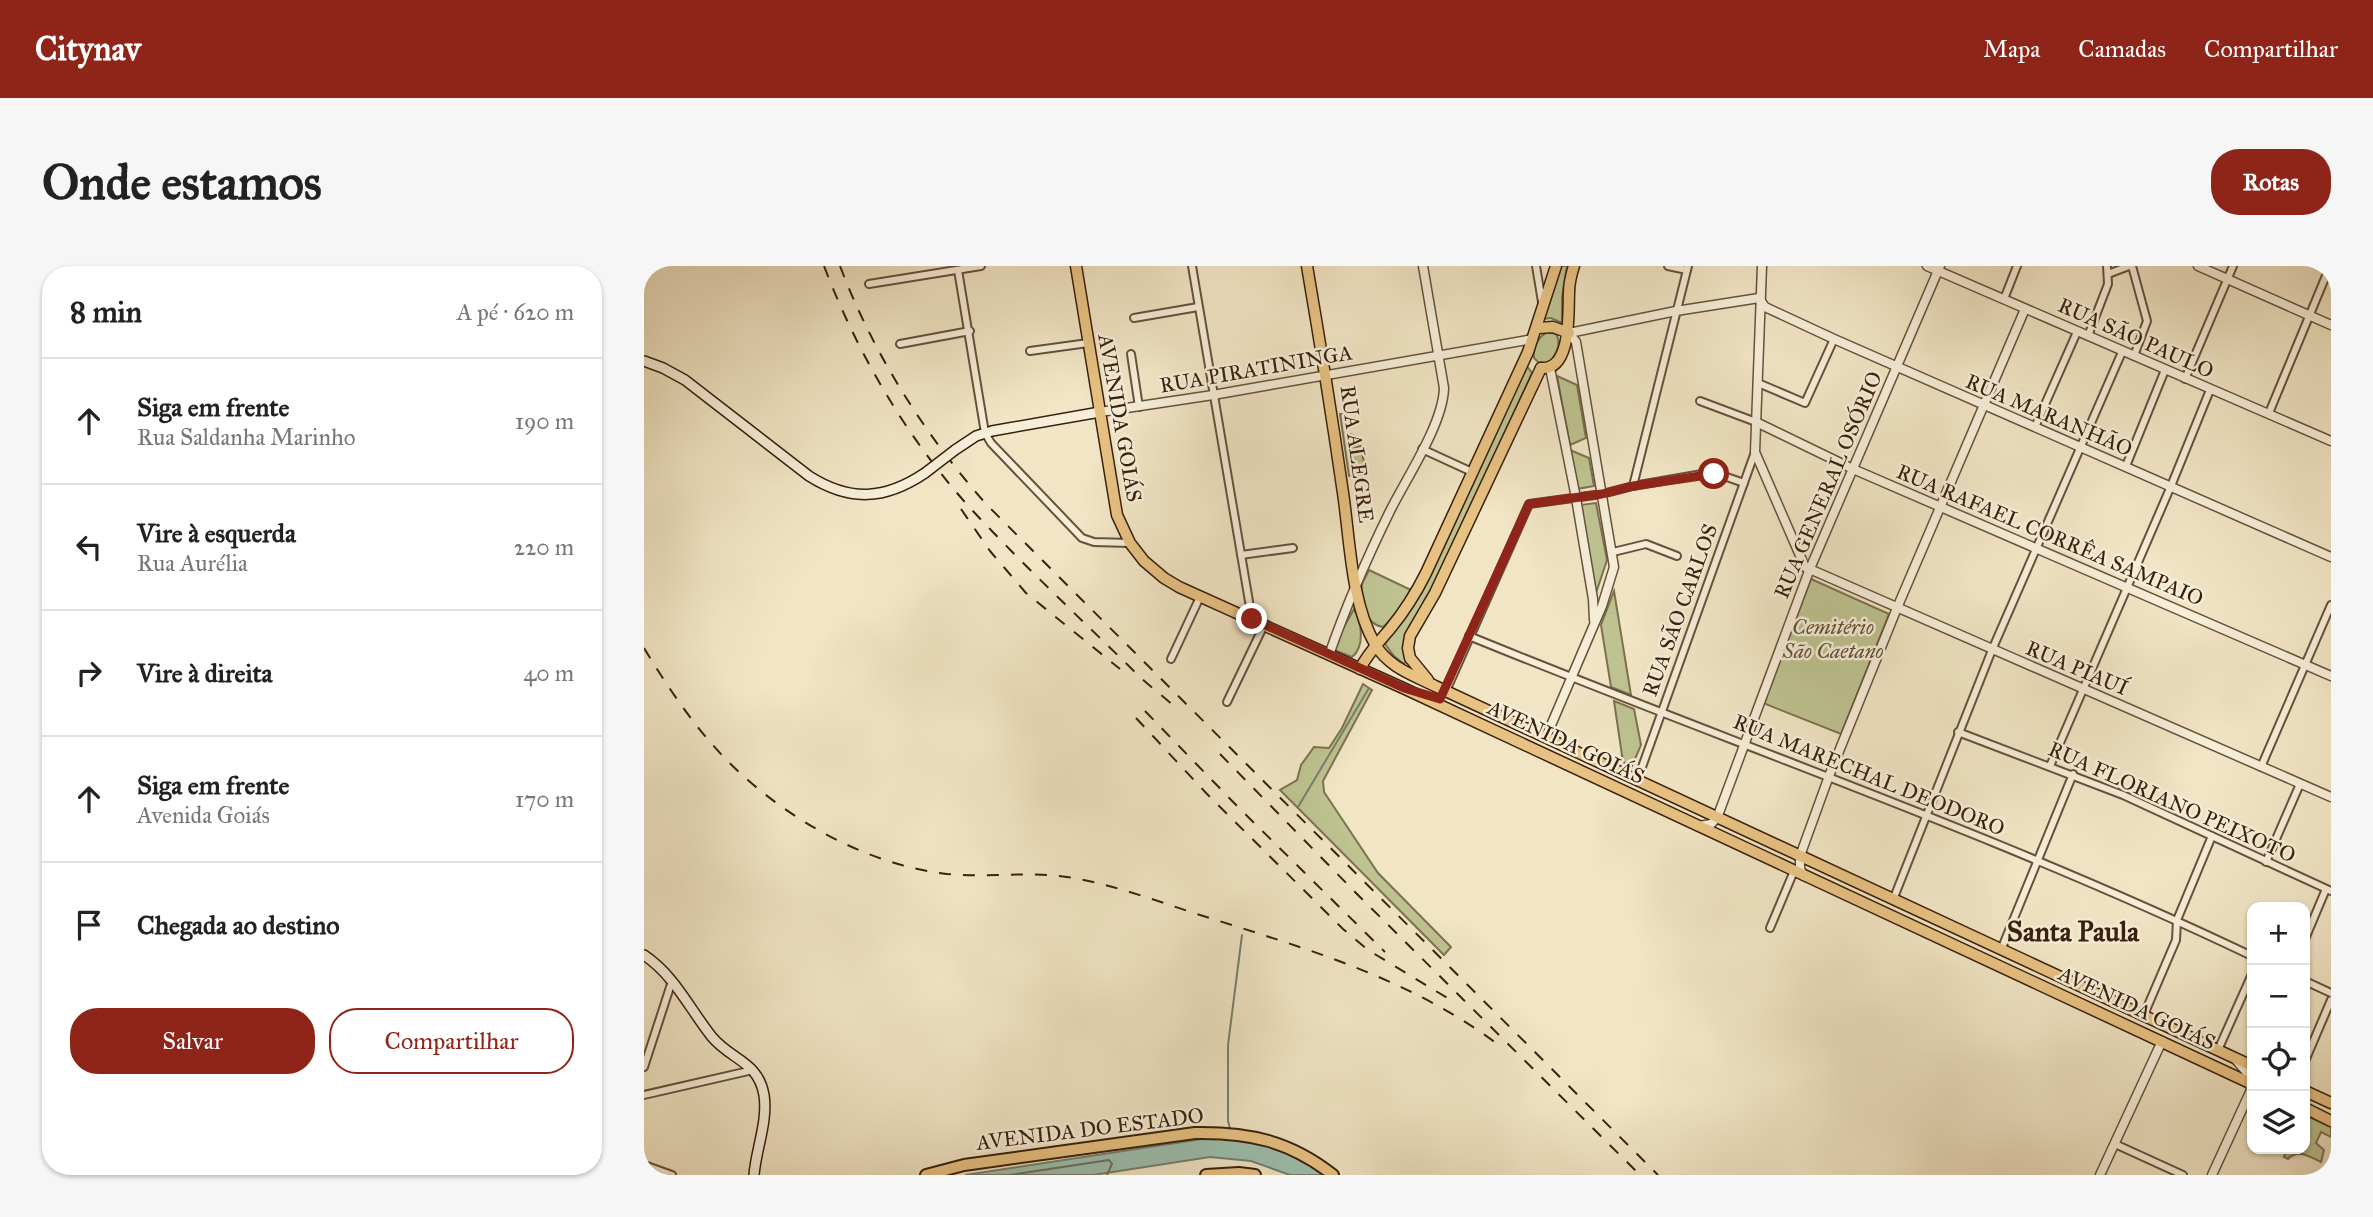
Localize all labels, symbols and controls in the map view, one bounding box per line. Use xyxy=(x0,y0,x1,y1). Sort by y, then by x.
text: Citynav xyxy=(35,29,141,69)
text: Mapa xyxy=(1983,34,2040,64)
text: Camadas xyxy=(2078,34,2166,64)
text: Compartilhar xyxy=(2204,34,2338,64)
button: Rotas xyxy=(2211,149,2331,215)
text: Onde estamos xyxy=(42,153,322,212)
street label: RUA SÃO PAULO xyxy=(2054,292,2218,384)
text: 8 min xyxy=(70,294,142,330)
text: A pé · 620 m xyxy=(457,298,574,326)
street label: AVENIDA GOIÁS xyxy=(1092,331,1148,504)
street label: RUA PIRATININGA xyxy=(1158,339,1354,399)
street label: RUA GENERAL OSÓRIO xyxy=(1767,367,1888,602)
street label: RUA MARANHÃO xyxy=(1962,368,2136,462)
street label: RUA ALEGRE xyxy=(1334,384,1380,524)
text: Siga em frente xyxy=(137,391,289,423)
icon: ahead xyxy=(70,402,108,440)
text: 190 m xyxy=(515,407,574,435)
text: Rua Saldanha Marinho xyxy=(137,423,355,451)
route start xyxy=(1698,458,1729,489)
street label: RUA RAFAEL CORRÊA SAMPAIO xyxy=(1893,458,2207,612)
text: Vire à esquerda xyxy=(137,517,296,549)
street label: RUA SÃO CARLOS xyxy=(1637,520,1723,700)
icon: left xyxy=(70,528,108,566)
text: 220 m xyxy=(514,533,574,561)
text: Rua Aurélia xyxy=(137,549,248,577)
route end xyxy=(1236,603,1267,634)
park label: Cemitério São Caetano xyxy=(1781,614,1884,664)
street label: RUA PIAUÍ xyxy=(2022,634,2133,702)
icon: right xyxy=(70,654,108,692)
text: Vire à direita xyxy=(137,657,273,689)
text: 40 m xyxy=(524,659,574,687)
street label: AVENIDA GOIÁS xyxy=(1482,694,1649,790)
street label: RUA MARECHAL DEODORO xyxy=(1729,709,2009,841)
street label: RUA FLORIANO PEIXOTO xyxy=(2044,736,2300,868)
text: Siga em frente xyxy=(137,769,289,801)
icon: ahead xyxy=(70,780,108,818)
text: 170 m xyxy=(515,785,574,813)
text: Avenida Goiás xyxy=(137,801,270,829)
map controls xyxy=(2247,902,2310,1154)
button: + xyxy=(2247,902,2310,965)
icon: arrive xyxy=(70,906,108,944)
text: Chegada ao destino xyxy=(137,909,340,941)
district label: Santa Paula xyxy=(2007,914,2140,949)
street label: AVENIDA GOIÁS xyxy=(2053,960,2220,1056)
button: − xyxy=(2247,965,2310,1028)
button: Salvar xyxy=(70,1008,315,1074)
button: Compartilhar xyxy=(329,1008,574,1074)
button: locate xyxy=(2247,1028,2310,1091)
button: layers xyxy=(2247,1091,2310,1154)
street label: AVENIDA DO ESTADO xyxy=(974,1102,1205,1156)

